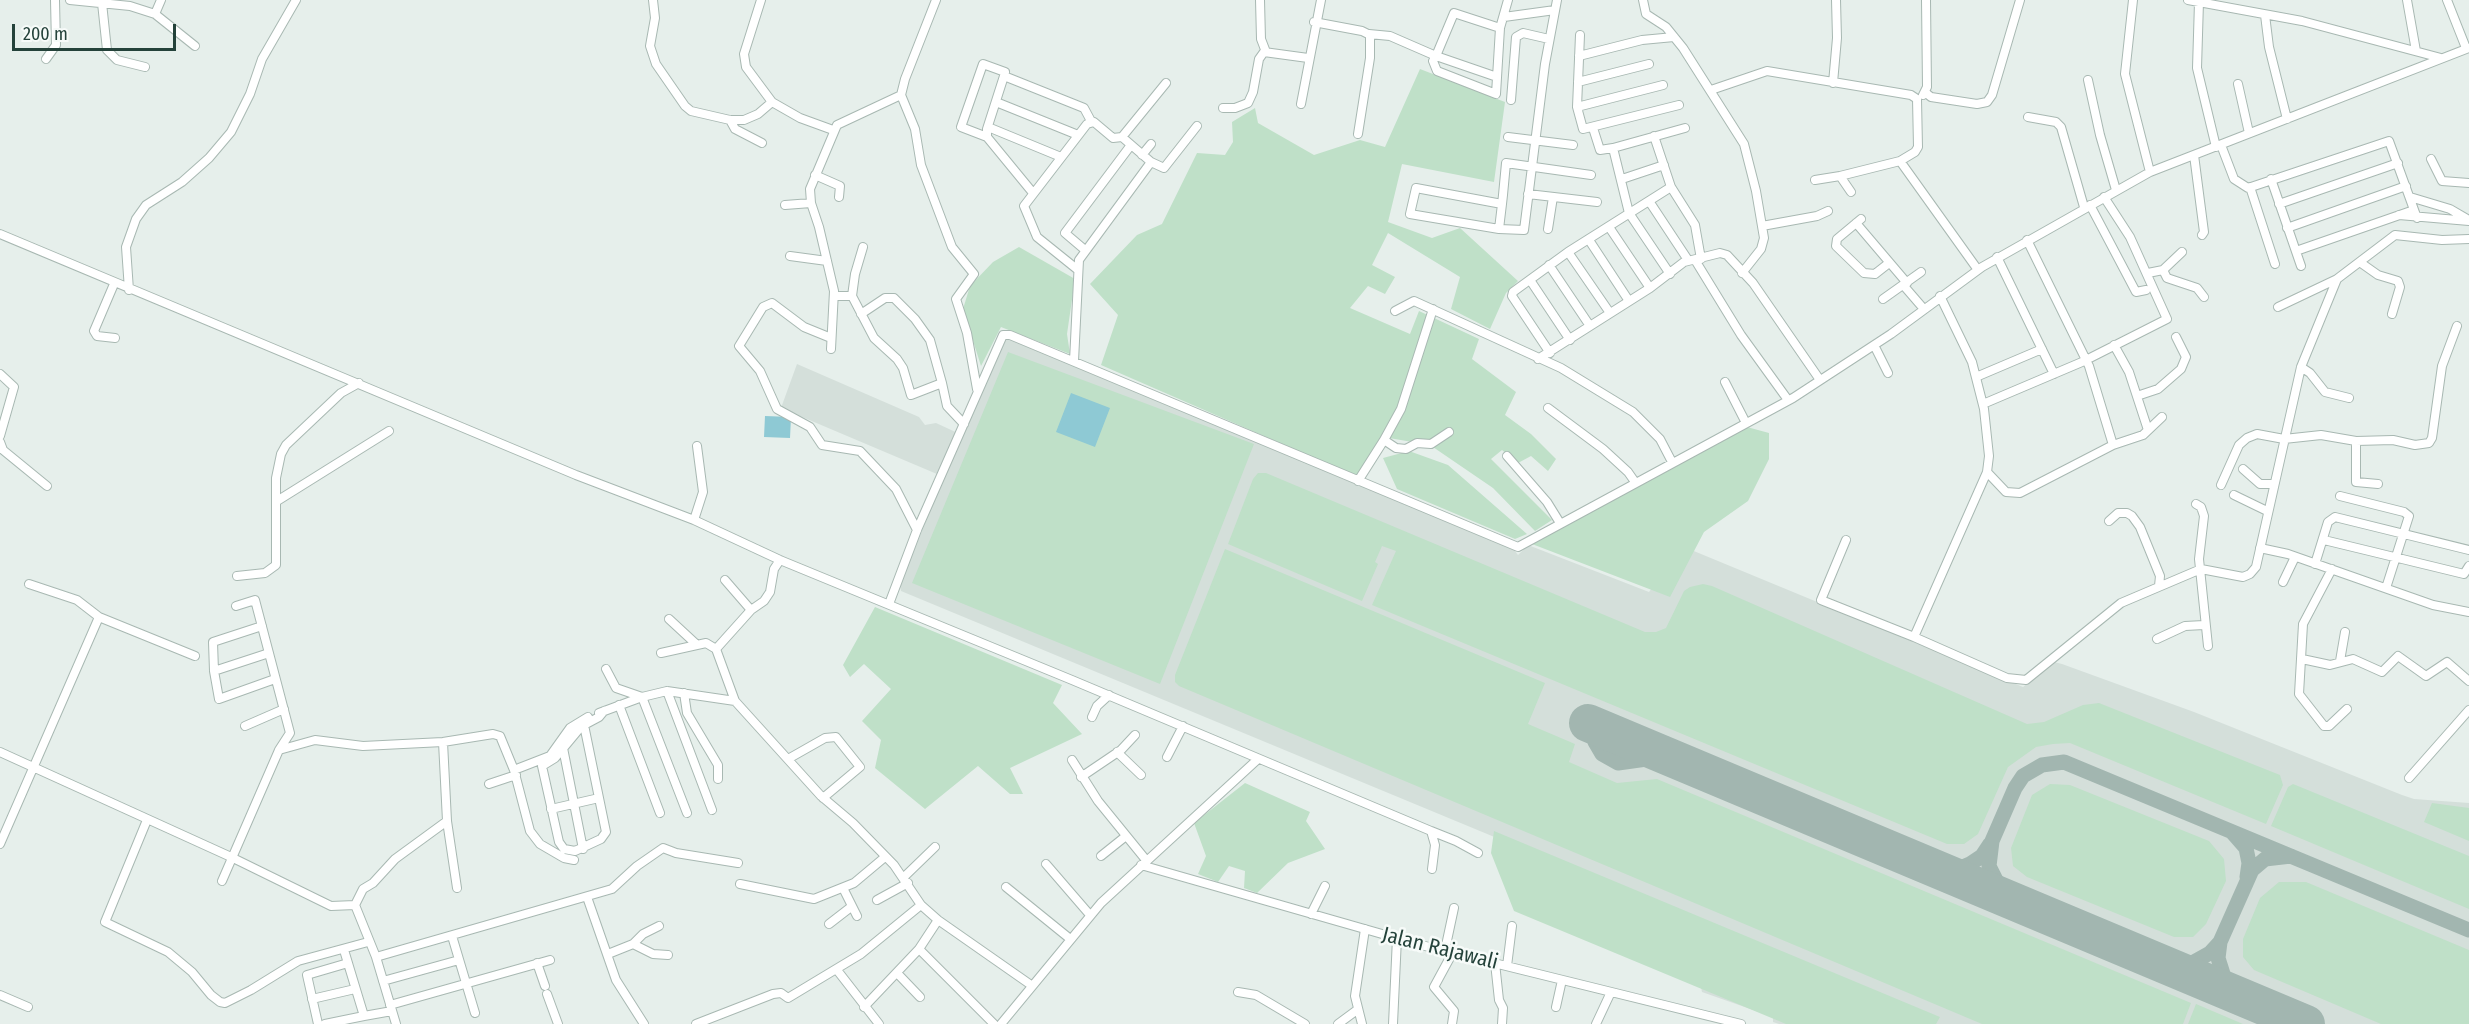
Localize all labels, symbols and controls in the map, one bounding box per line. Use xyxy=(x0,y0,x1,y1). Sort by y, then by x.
scale bar xyxy=(15,12,178,50)
text: 200 m xyxy=(23,23,68,45)
street label: Jalan Rajawali xyxy=(1379,922,1501,976)

